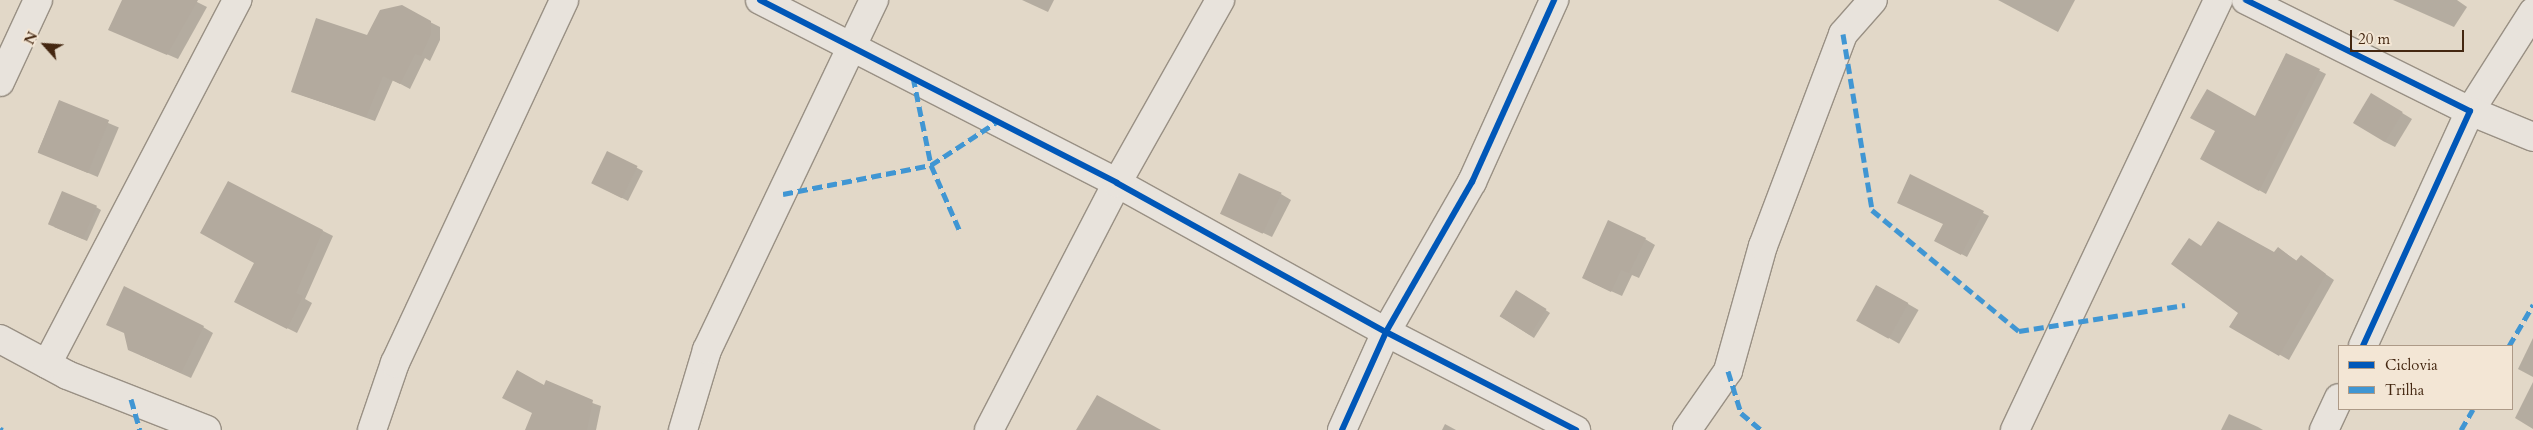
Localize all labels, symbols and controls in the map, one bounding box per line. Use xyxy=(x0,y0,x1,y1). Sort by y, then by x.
north arrow xyxy=(20,20,70,70)
scale bar xyxy=(2353,20,2467,52)
text: N xyxy=(20,29,42,48)
text: 20 m xyxy=(2358,29,2390,49)
legend xyxy=(2338,345,2513,410)
text: Ciclovia xyxy=(2385,355,2438,375)
text: Trilha xyxy=(2385,380,2424,400)

